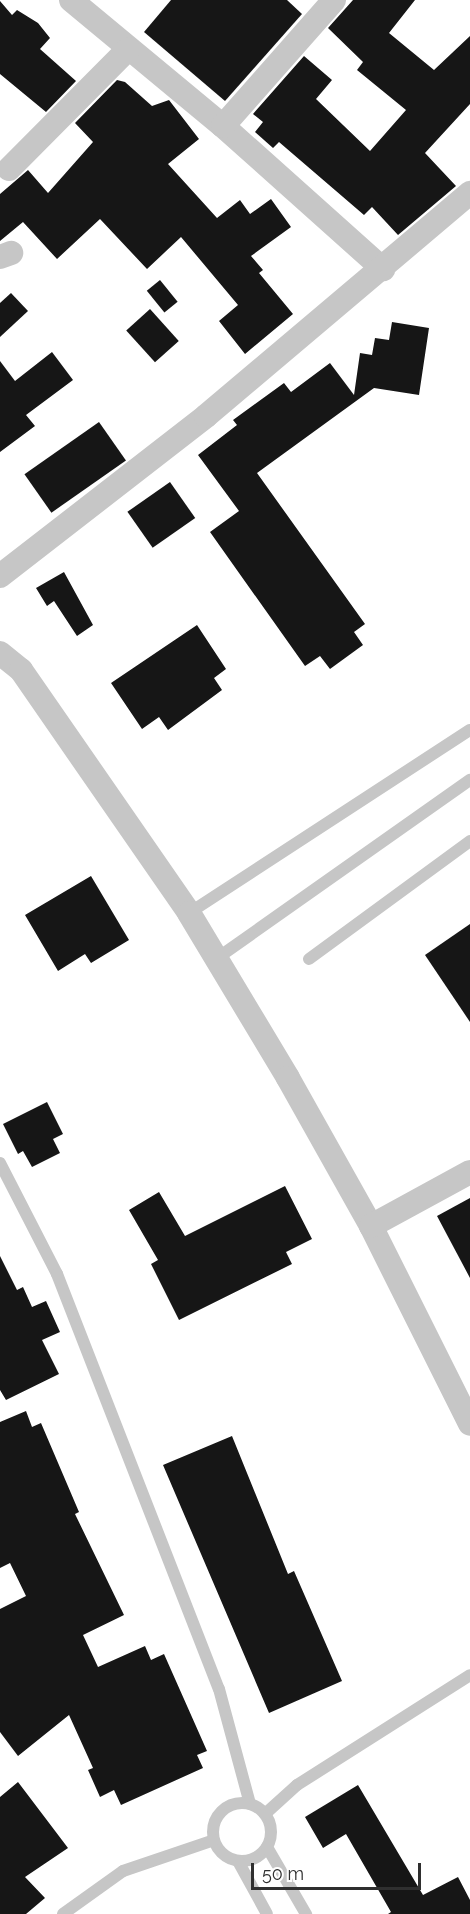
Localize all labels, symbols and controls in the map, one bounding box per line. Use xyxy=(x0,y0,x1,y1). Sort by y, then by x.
scale bar xyxy=(254,1851,424,1889)
text: 50 m xyxy=(262,1863,304,1884)

